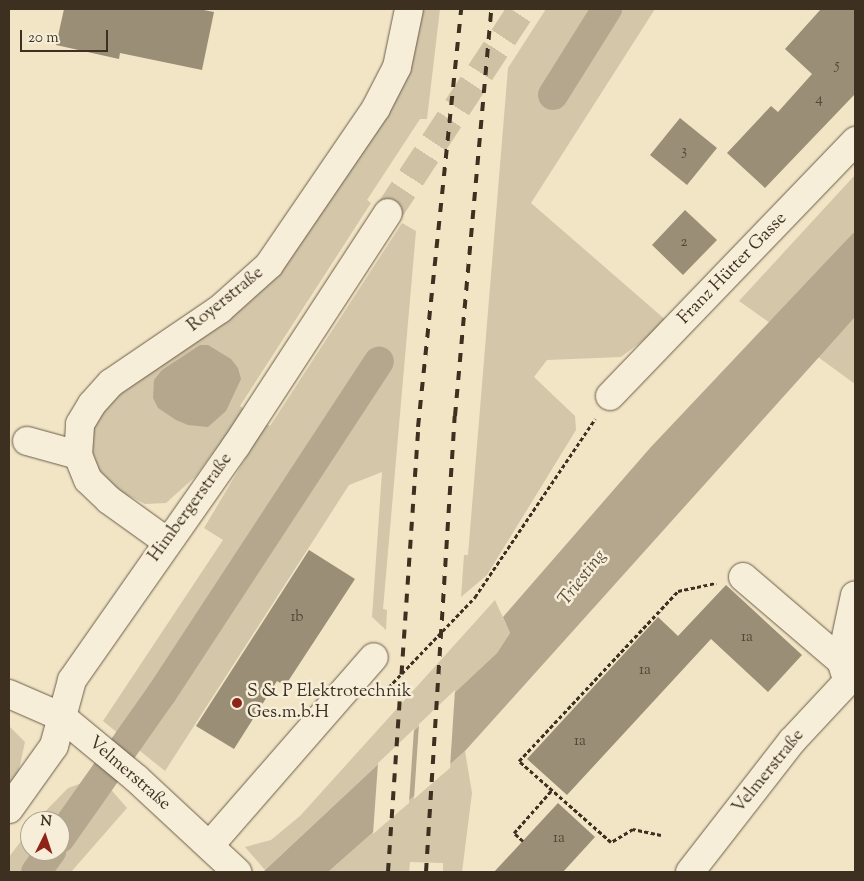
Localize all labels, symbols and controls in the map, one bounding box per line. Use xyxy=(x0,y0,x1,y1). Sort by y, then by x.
scale bar xyxy=(22,20,110,52)
text: 20 m xyxy=(28,28,59,49)
house number: 5 xyxy=(834,57,840,75)
house number: 4 xyxy=(815,91,823,109)
house number: 3 xyxy=(681,143,687,161)
street label: Franz Hütter Gasse xyxy=(674,208,792,330)
house number: 2 xyxy=(680,234,688,252)
street label: Royerstraße xyxy=(184,263,268,337)
street label: Himbergerstraße xyxy=(144,449,238,567)
water label: Triesting xyxy=(554,545,612,611)
house number: 1b xyxy=(290,609,304,627)
house number: 1a xyxy=(741,629,753,647)
house number: 1a xyxy=(639,662,651,680)
place label: S & P Elektrotechnik Ges.m.b.H xyxy=(247,682,411,724)
marker: S & P Elektrotechnik Ges.m.b.H xyxy=(231,697,243,709)
street label: Velmerstraße xyxy=(728,726,810,818)
street label: Velmerstraße xyxy=(83,732,175,816)
house number: 1a xyxy=(574,733,586,751)
north arrow xyxy=(20,811,70,861)
text: N xyxy=(40,812,52,832)
house number: 1a xyxy=(553,830,565,848)

